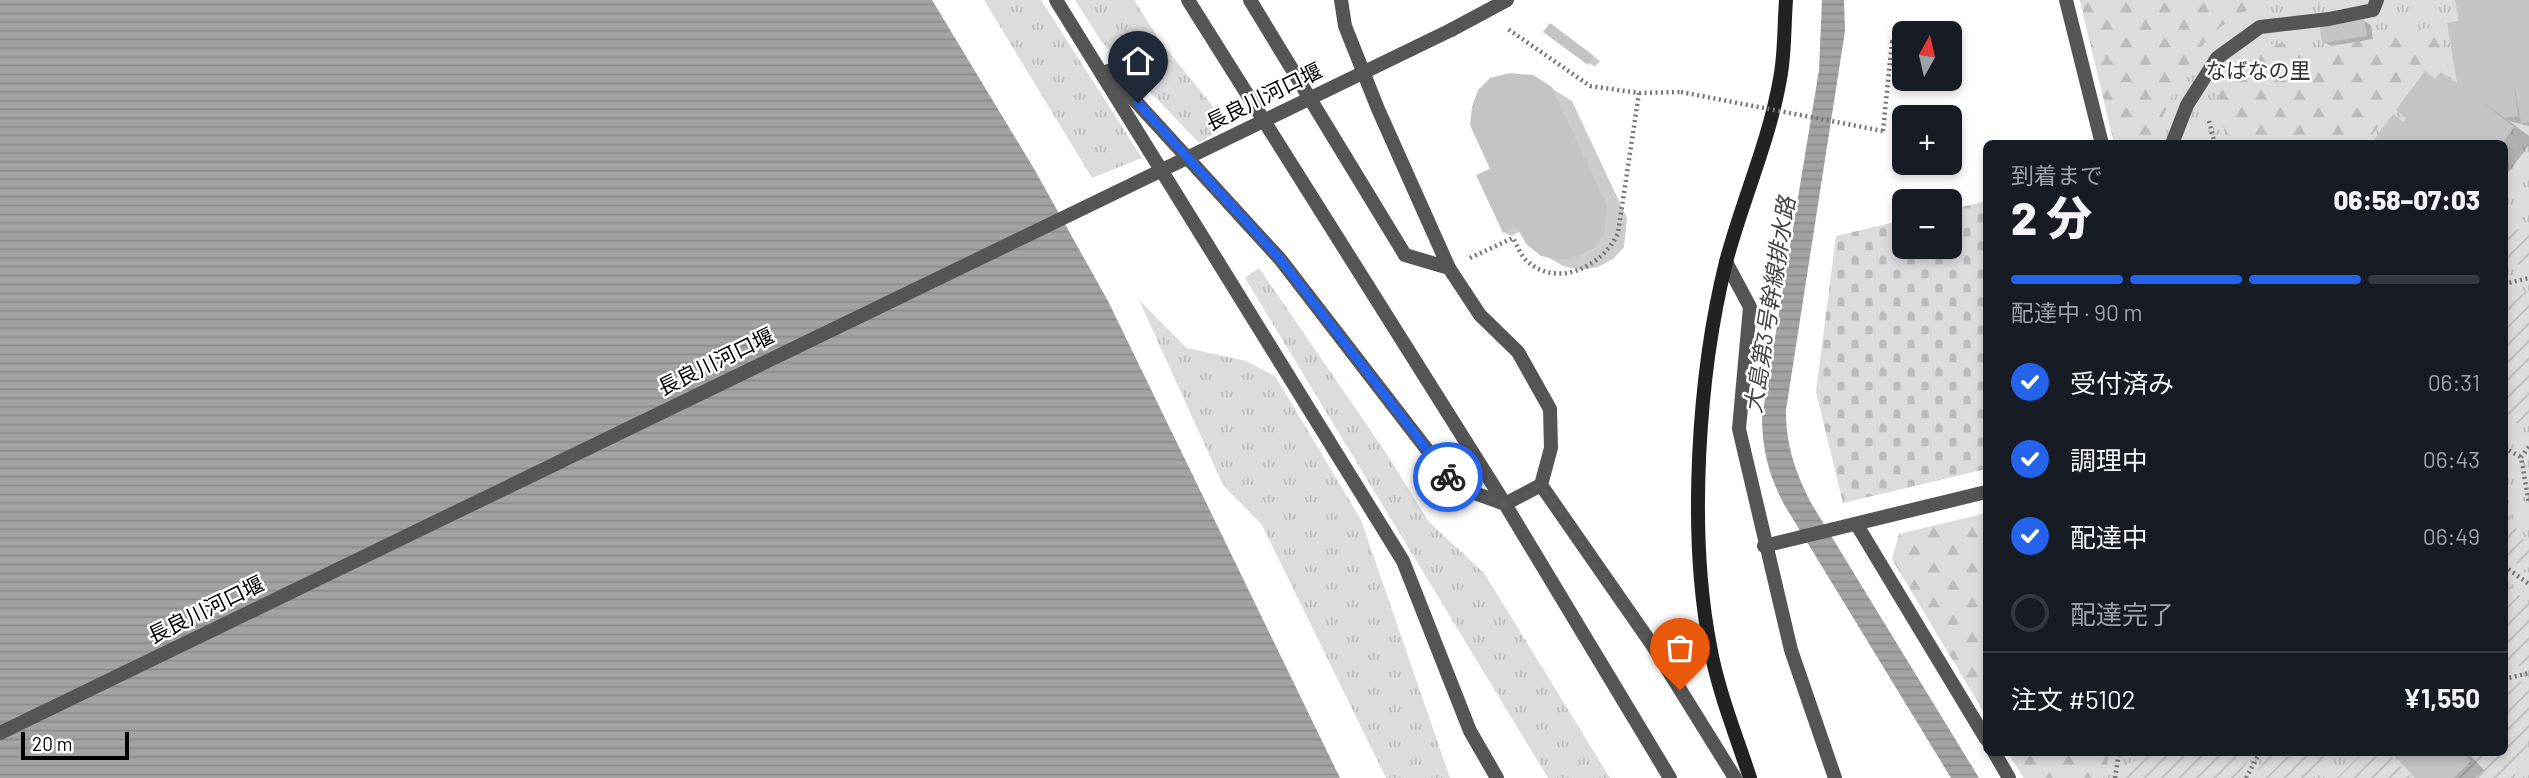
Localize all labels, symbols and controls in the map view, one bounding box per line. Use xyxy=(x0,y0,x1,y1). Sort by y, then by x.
north arrow xyxy=(1892,21,1962,91)
map controls xyxy=(1892,21,1962,259)
pin xyxy=(1108,31,1168,103)
icon: home xyxy=(1119,42,1157,80)
street label: 長良川河口堰 xyxy=(1201,57,1325,135)
park label: なばなの里 xyxy=(2206,57,2311,82)
button: + xyxy=(1892,105,1962,175)
text: 到着まで xyxy=(2011,161,2103,189)
text: 06:58–07:03 xyxy=(2333,184,2480,215)
button: − xyxy=(1892,189,1962,259)
text: 2 分 xyxy=(2011,189,2092,244)
water label: 大島第3号幹線排水路 xyxy=(1738,193,1800,415)
text: 配達中 · 90 m xyxy=(2011,298,2143,326)
street label: 長良川河口堰 xyxy=(653,322,777,400)
icon: check xyxy=(2011,363,2049,401)
text: 受付済み xyxy=(2070,367,2174,398)
text: 06:31 xyxy=(2428,368,2480,396)
icon: check xyxy=(2011,440,2049,478)
courier xyxy=(1413,442,1483,512)
text: 調理中 xyxy=(2070,444,2148,475)
text: 06:43 xyxy=(2423,445,2480,473)
icon: bike xyxy=(1429,458,1467,496)
icon: check xyxy=(2011,517,2049,555)
text: 配達中 xyxy=(2070,521,2148,552)
text: 06:49 xyxy=(2423,522,2480,550)
street label: 長良川河口堰 xyxy=(143,570,267,648)
text: 配達完了 xyxy=(2070,598,2174,629)
pin xyxy=(1650,618,1710,690)
icon: bag xyxy=(1661,629,1699,667)
text: ¥1,550 xyxy=(2403,682,2480,713)
text: 注文 #5102 xyxy=(2011,683,2136,714)
scale bar xyxy=(21,729,130,761)
text: 20 m xyxy=(32,732,72,755)

